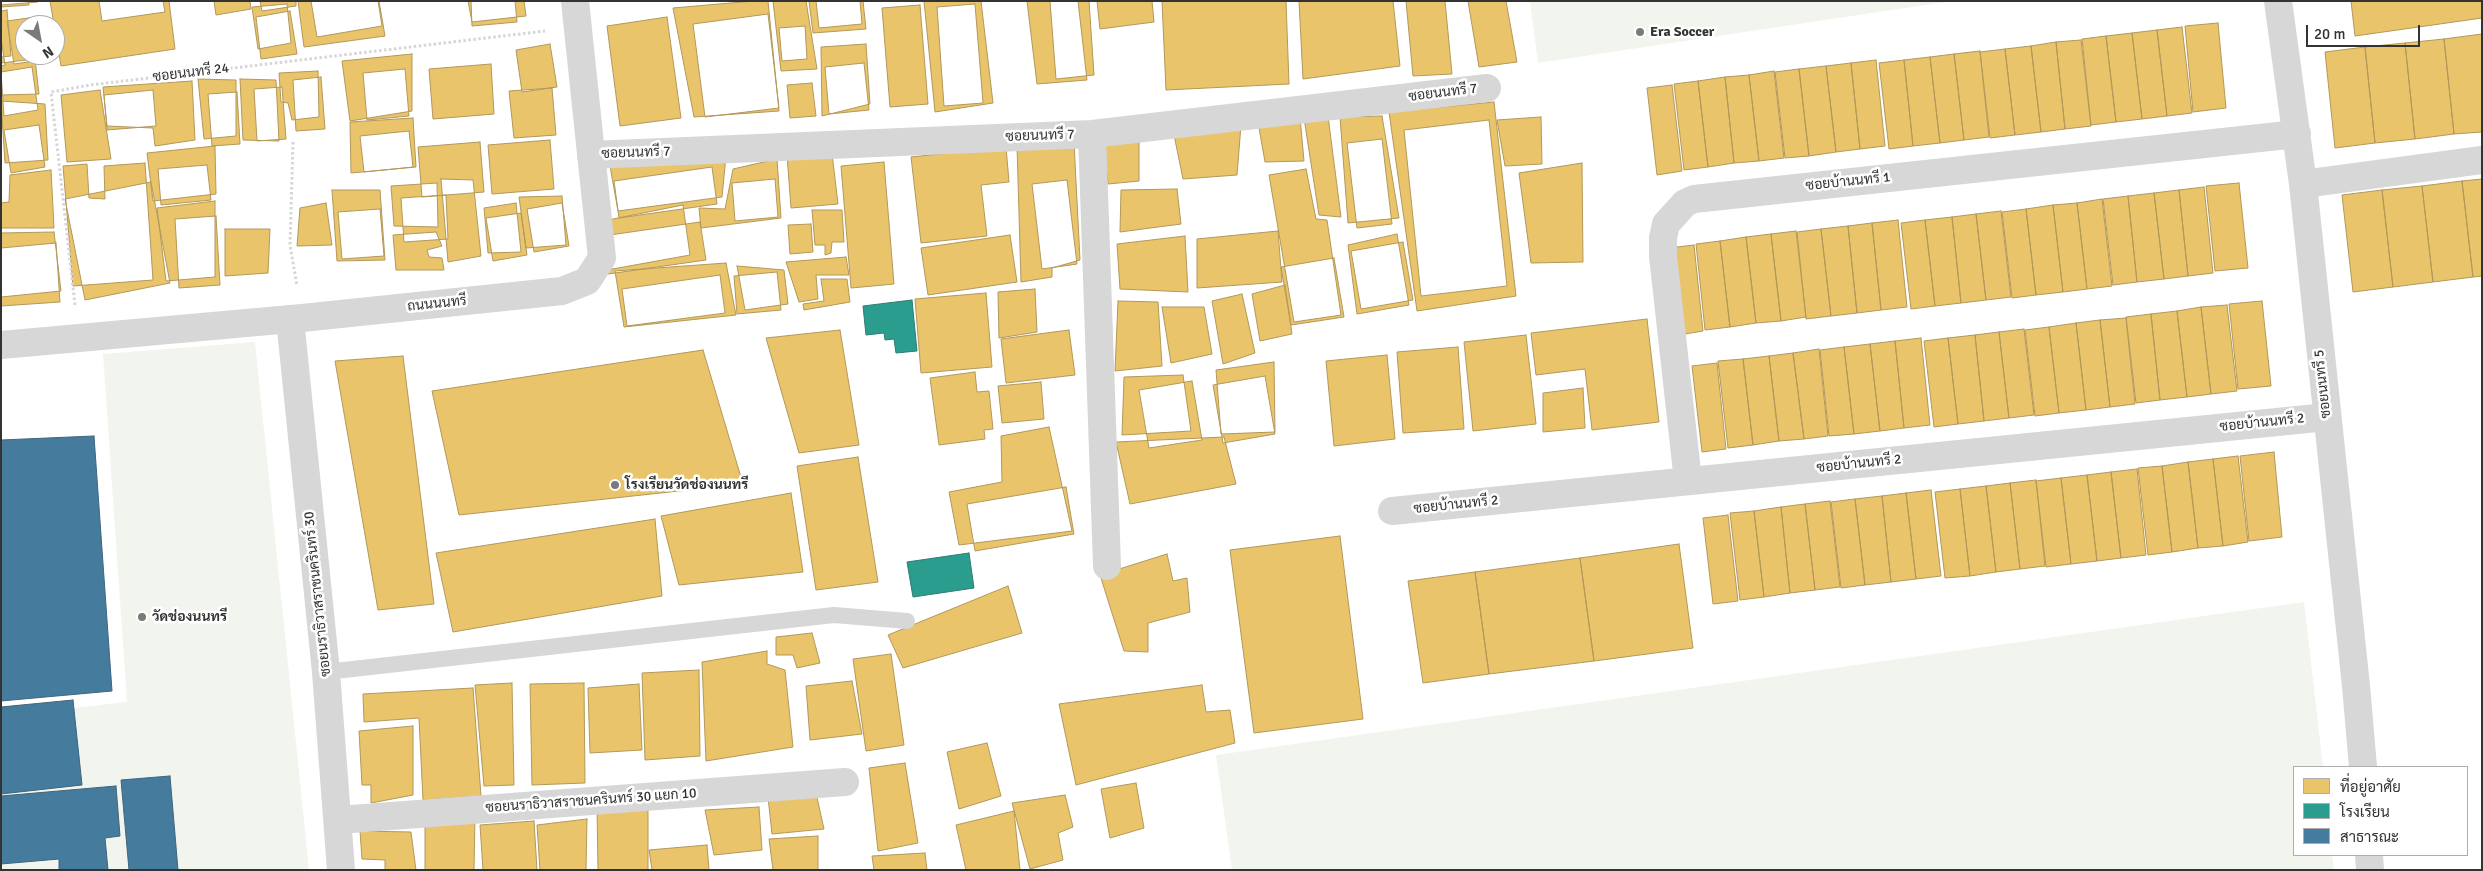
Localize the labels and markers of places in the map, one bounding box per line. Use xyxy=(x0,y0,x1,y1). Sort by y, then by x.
place label: Era Soccer xyxy=(1650,24,1714,40)
marker: Era Soccer xyxy=(1634,26,1646,38)
place label: โรงเรียนวัดช่องนนทรี xyxy=(625,477,748,493)
marker: โรงเรียนวัดช่องนนทรี xyxy=(609,479,621,491)
place label: วัดช่องนนทรี xyxy=(152,609,227,625)
marker: วัดช่องนนทรี xyxy=(136,611,148,623)

